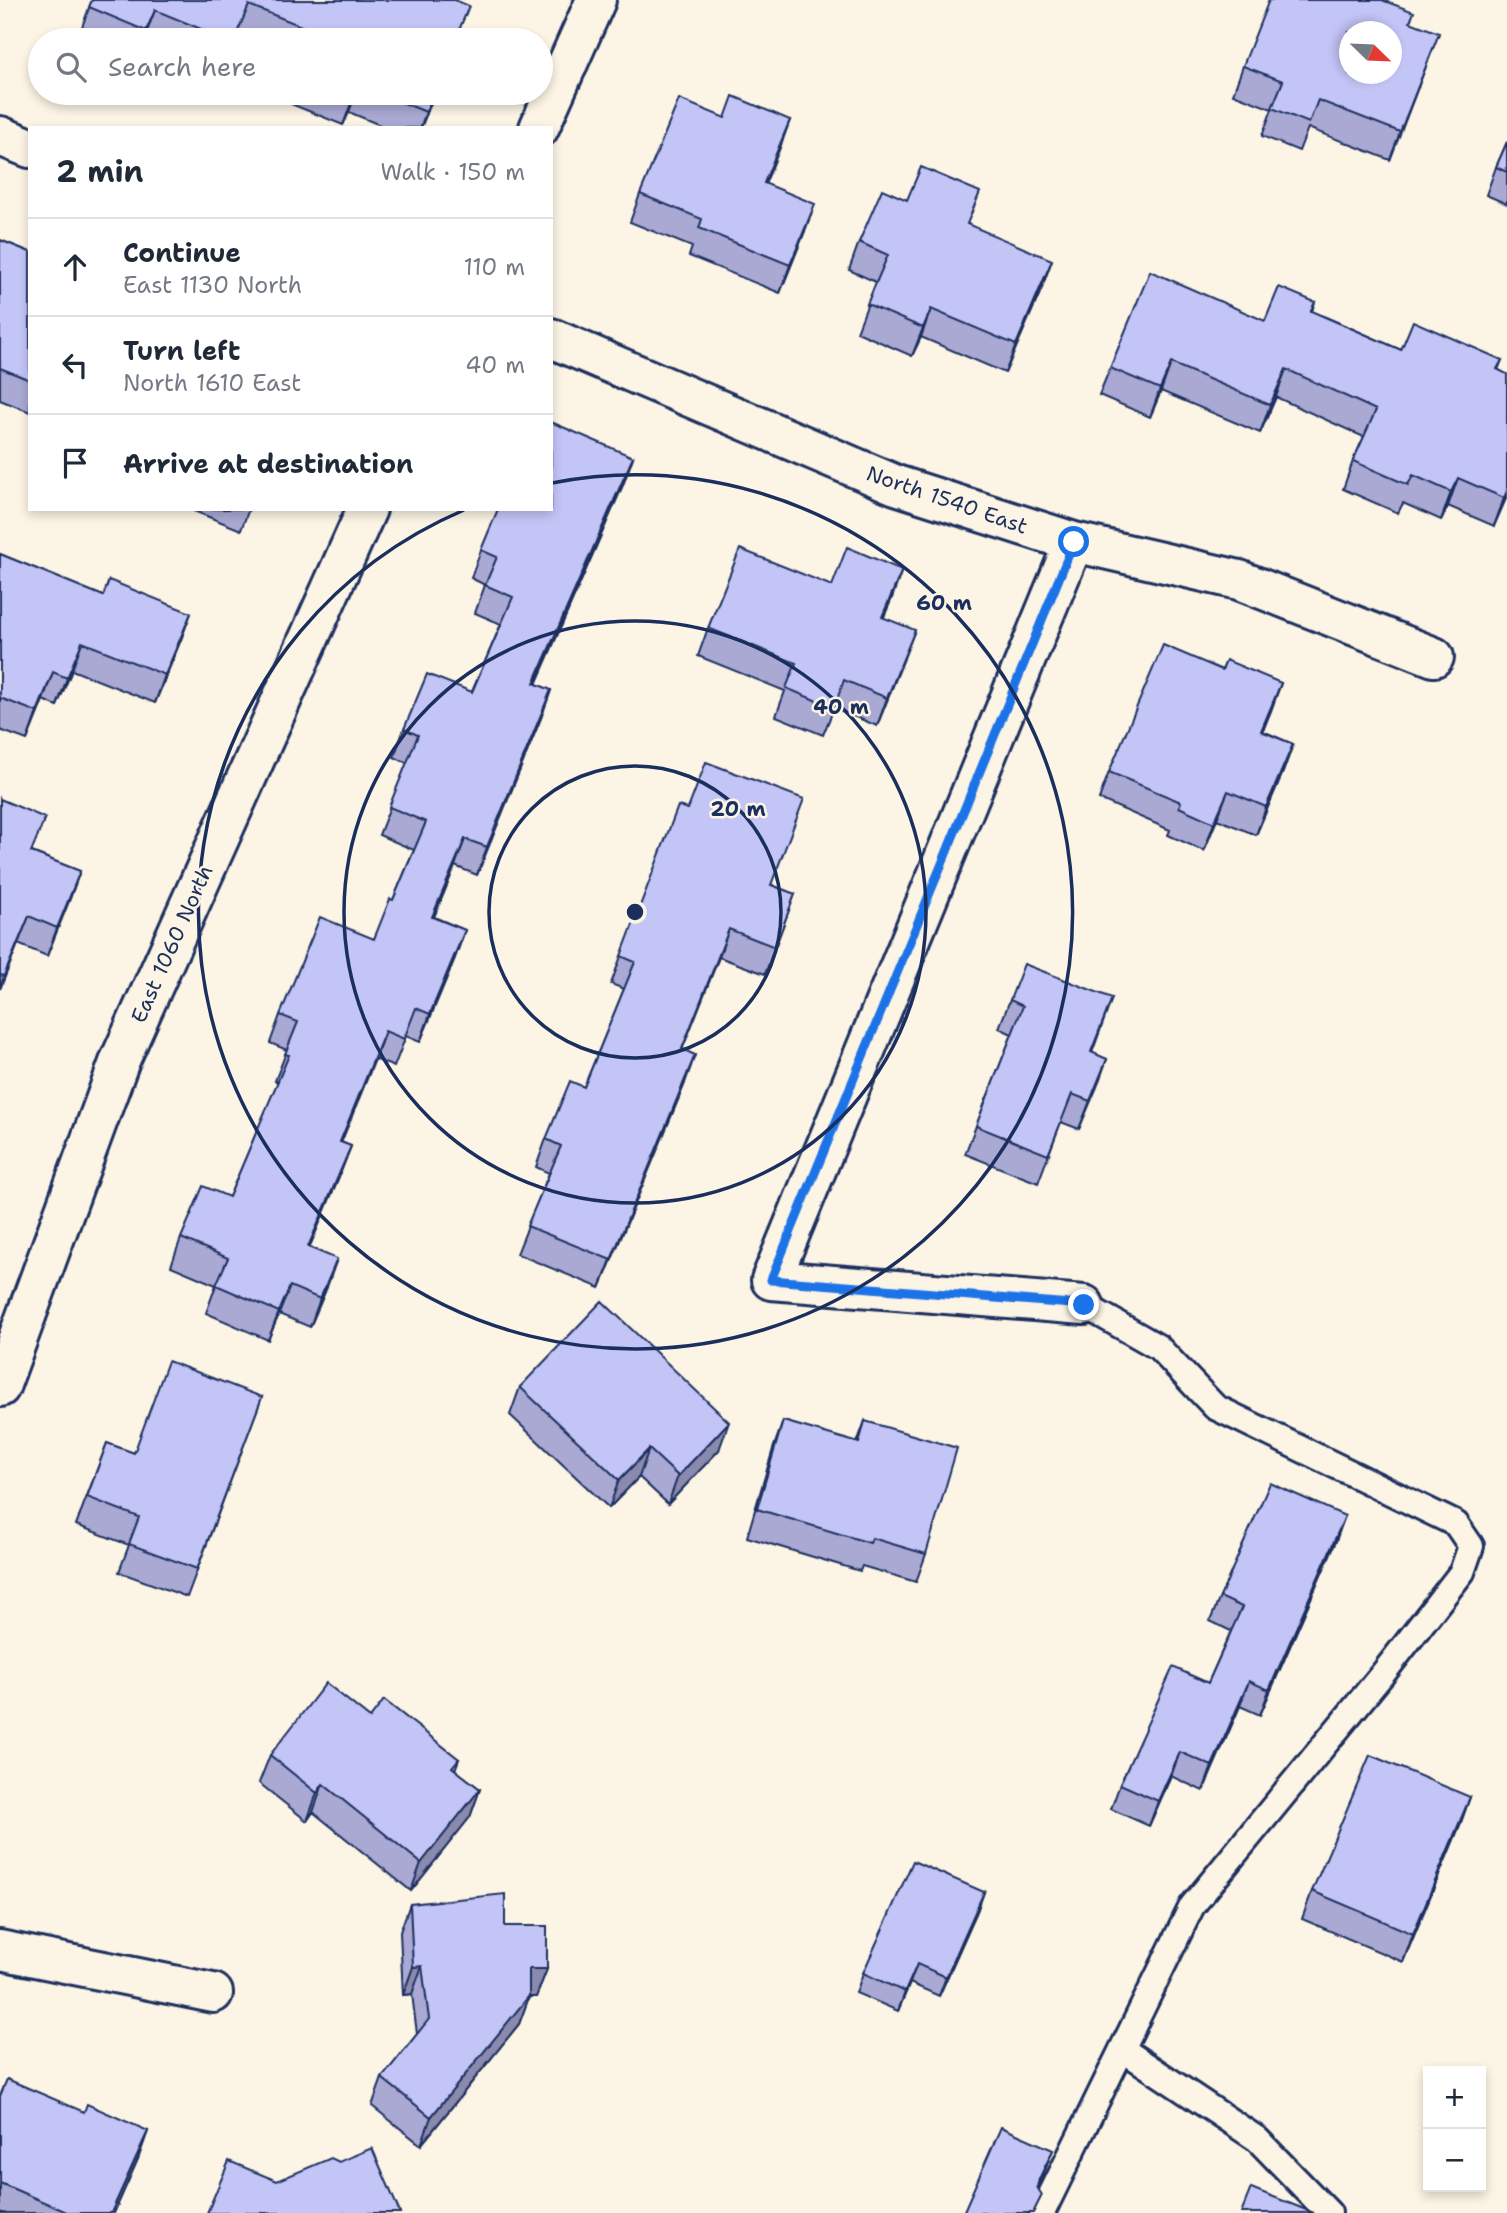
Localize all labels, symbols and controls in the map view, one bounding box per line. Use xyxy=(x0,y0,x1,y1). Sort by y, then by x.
north arrow xyxy=(1339,21,1402,84)
search box xyxy=(28,28,553,105)
icon: search xyxy=(52,48,90,86)
text: Search here xyxy=(108,49,257,84)
text: 2 min xyxy=(56,151,143,192)
text: Walk · 150 m xyxy=(380,157,525,187)
text: Continue xyxy=(123,235,241,270)
icon: ahead xyxy=(56,248,94,286)
text: 110 m xyxy=(463,252,525,282)
text: East 1130 North xyxy=(123,270,302,300)
text: Turn left xyxy=(123,333,240,368)
icon: left xyxy=(56,346,94,384)
text: 40 m xyxy=(465,350,525,380)
text: North 1610 East xyxy=(123,368,301,398)
icon: arrive xyxy=(56,444,94,482)
text: Arrive at destination xyxy=(123,446,413,481)
street label: North 1540 East xyxy=(863,459,1031,541)
route start xyxy=(1058,526,1089,557)
text: 60 m xyxy=(916,589,972,617)
text: 40 m xyxy=(813,693,869,721)
text: 20 m xyxy=(710,795,766,823)
street label: East 1060 North xyxy=(125,861,219,1027)
centre of rings xyxy=(623,900,647,924)
route end xyxy=(1068,1289,1099,1320)
map controls xyxy=(1423,2066,1486,2192)
button: + xyxy=(1423,2066,1486,2129)
button: − xyxy=(1423,2129,1486,2192)

